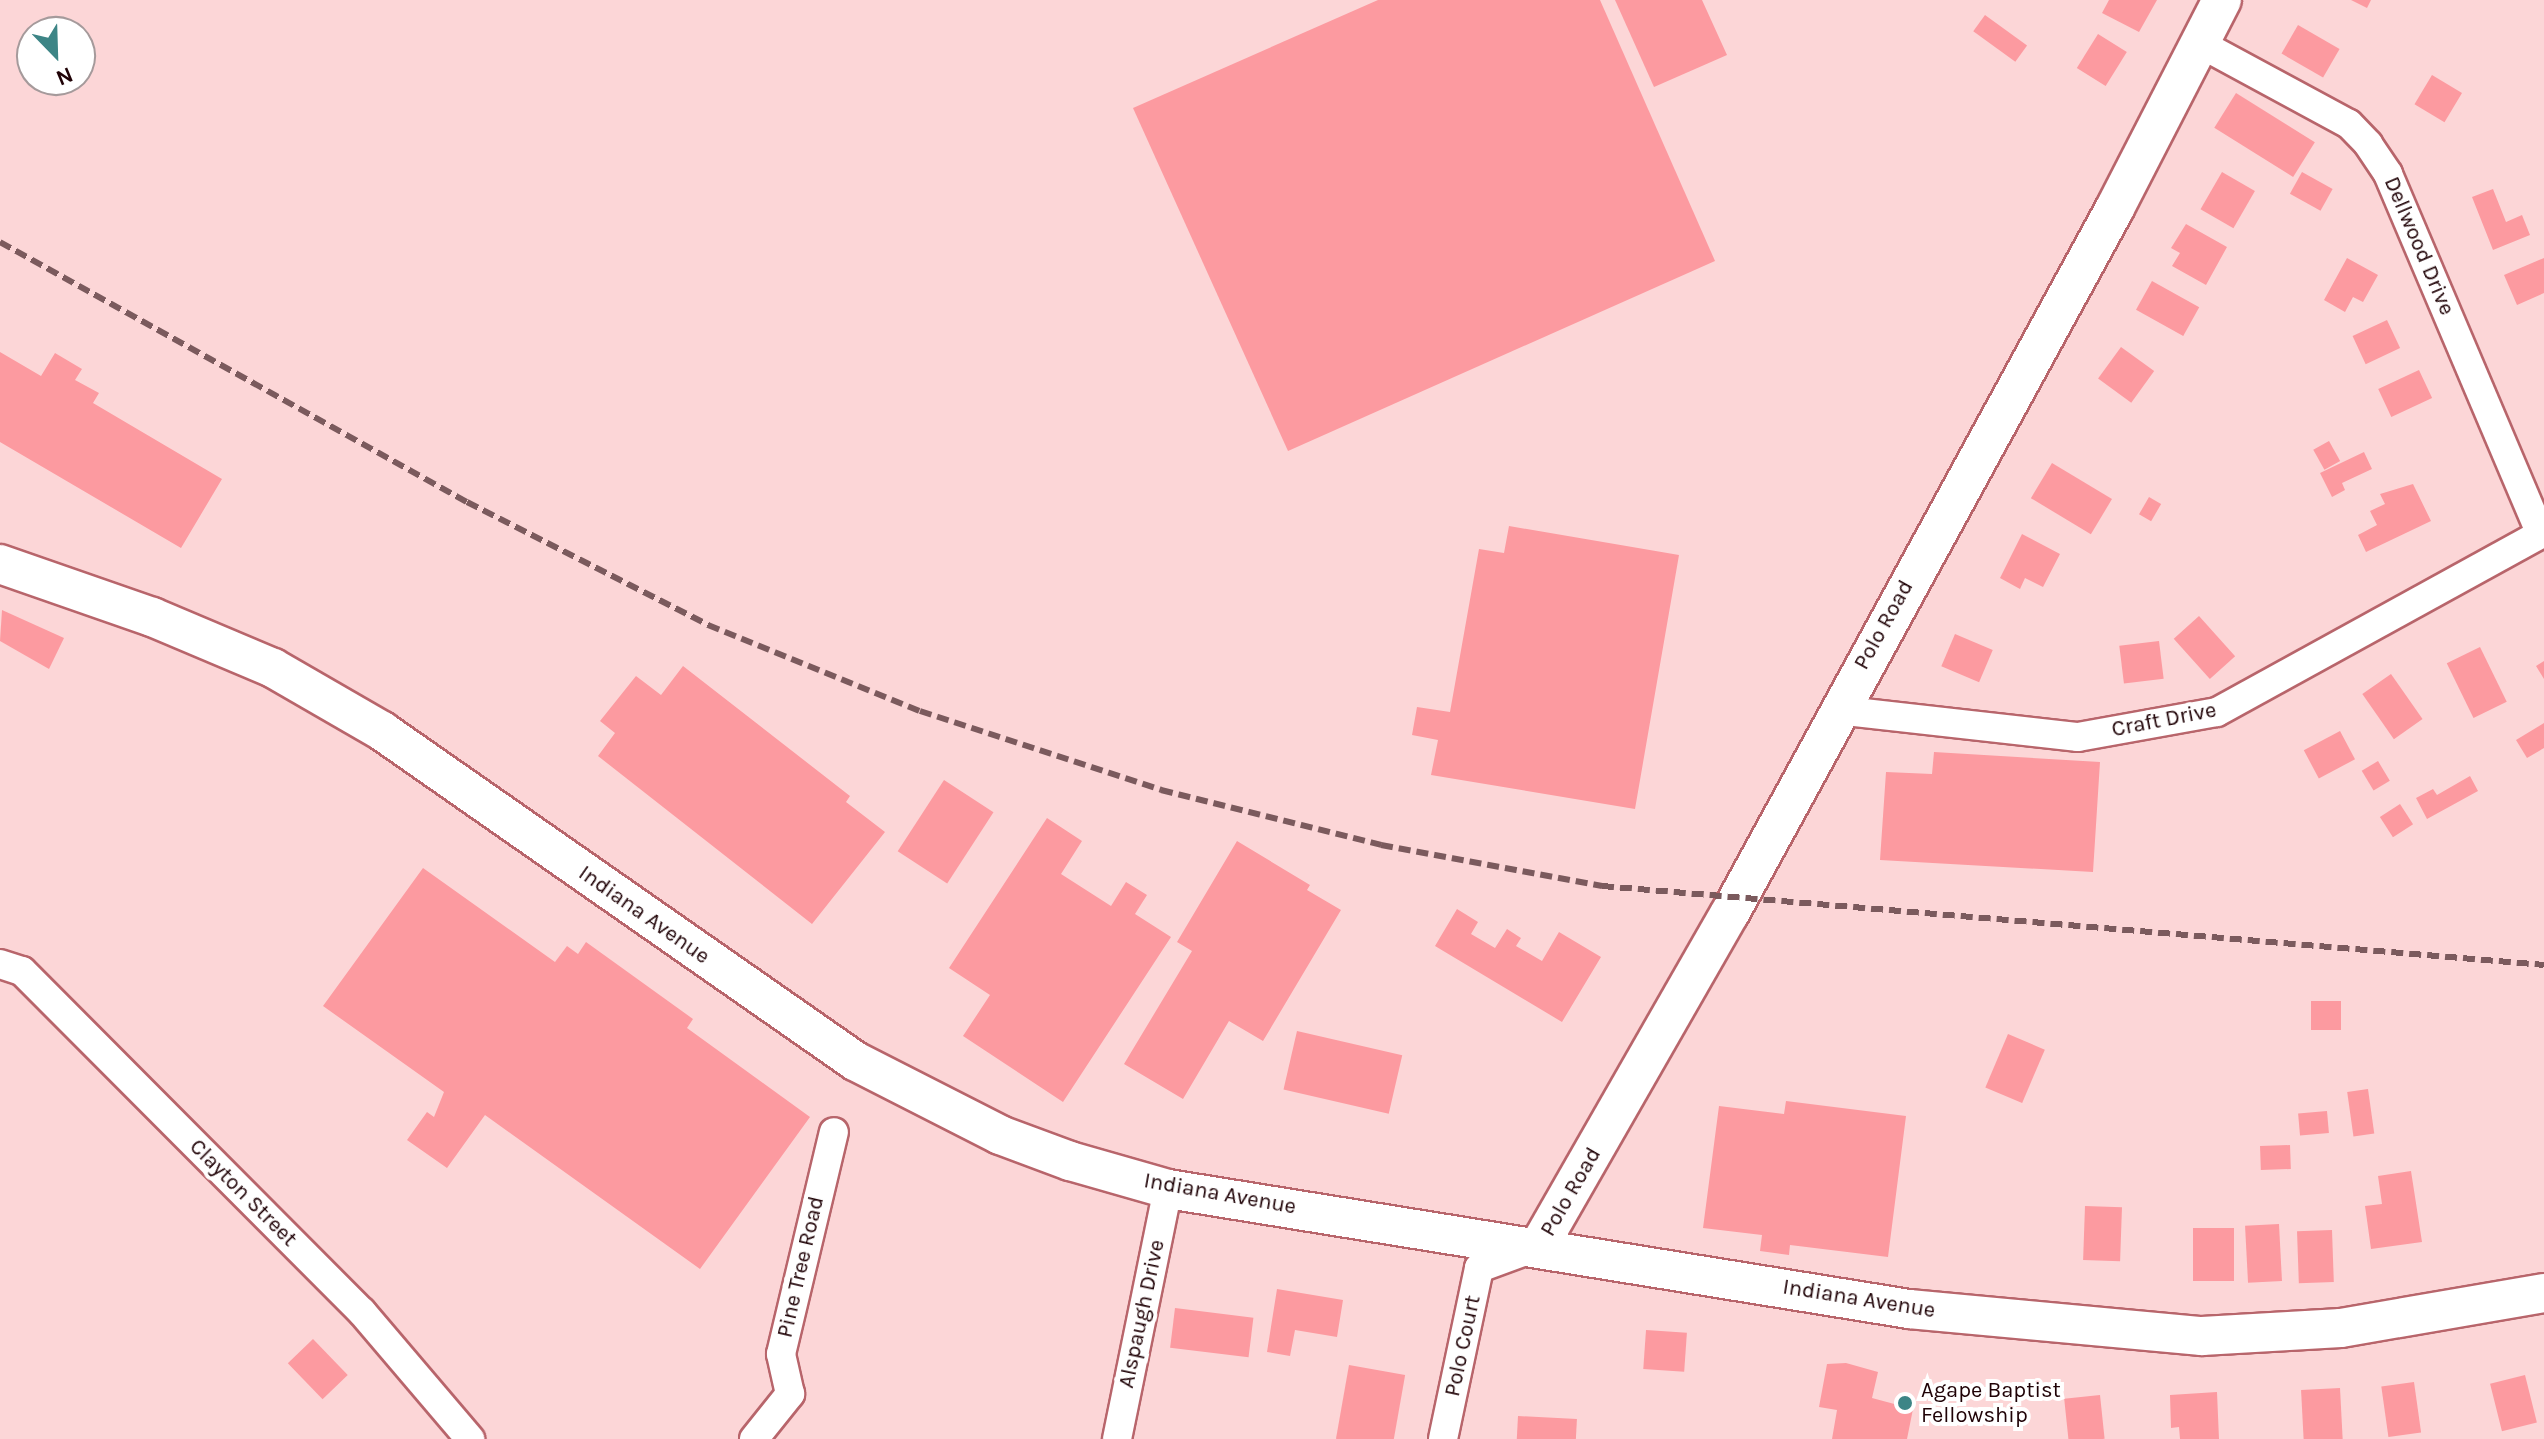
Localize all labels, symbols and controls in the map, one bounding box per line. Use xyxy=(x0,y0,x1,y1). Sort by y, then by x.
north arrow xyxy=(16,16,96,96)
text: N xyxy=(52,61,77,91)
street label: Dellwood Drive xyxy=(2378,173,2460,319)
street label: Polo Road xyxy=(1849,576,1919,674)
street label: Craft Drive xyxy=(2109,697,2219,743)
street label: Indiana Avenue xyxy=(573,860,715,970)
street label: Clayton Street xyxy=(184,1134,302,1252)
street label: Polo Road xyxy=(1535,1143,1607,1241)
street label: Indiana Avenue xyxy=(1142,1168,1298,1220)
street label: Pine Tree Road xyxy=(772,1194,830,1340)
street label: Alspaugh Drive xyxy=(1113,1237,1171,1391)
street label: Indiana Avenue xyxy=(1781,1274,1937,1324)
street label: Polo Court xyxy=(1439,1293,1487,1399)
place label: Agape Baptist Fellowship xyxy=(1921,1377,2061,1428)
marker: Agape Baptist Fellowship xyxy=(1896,1394,1914,1412)

